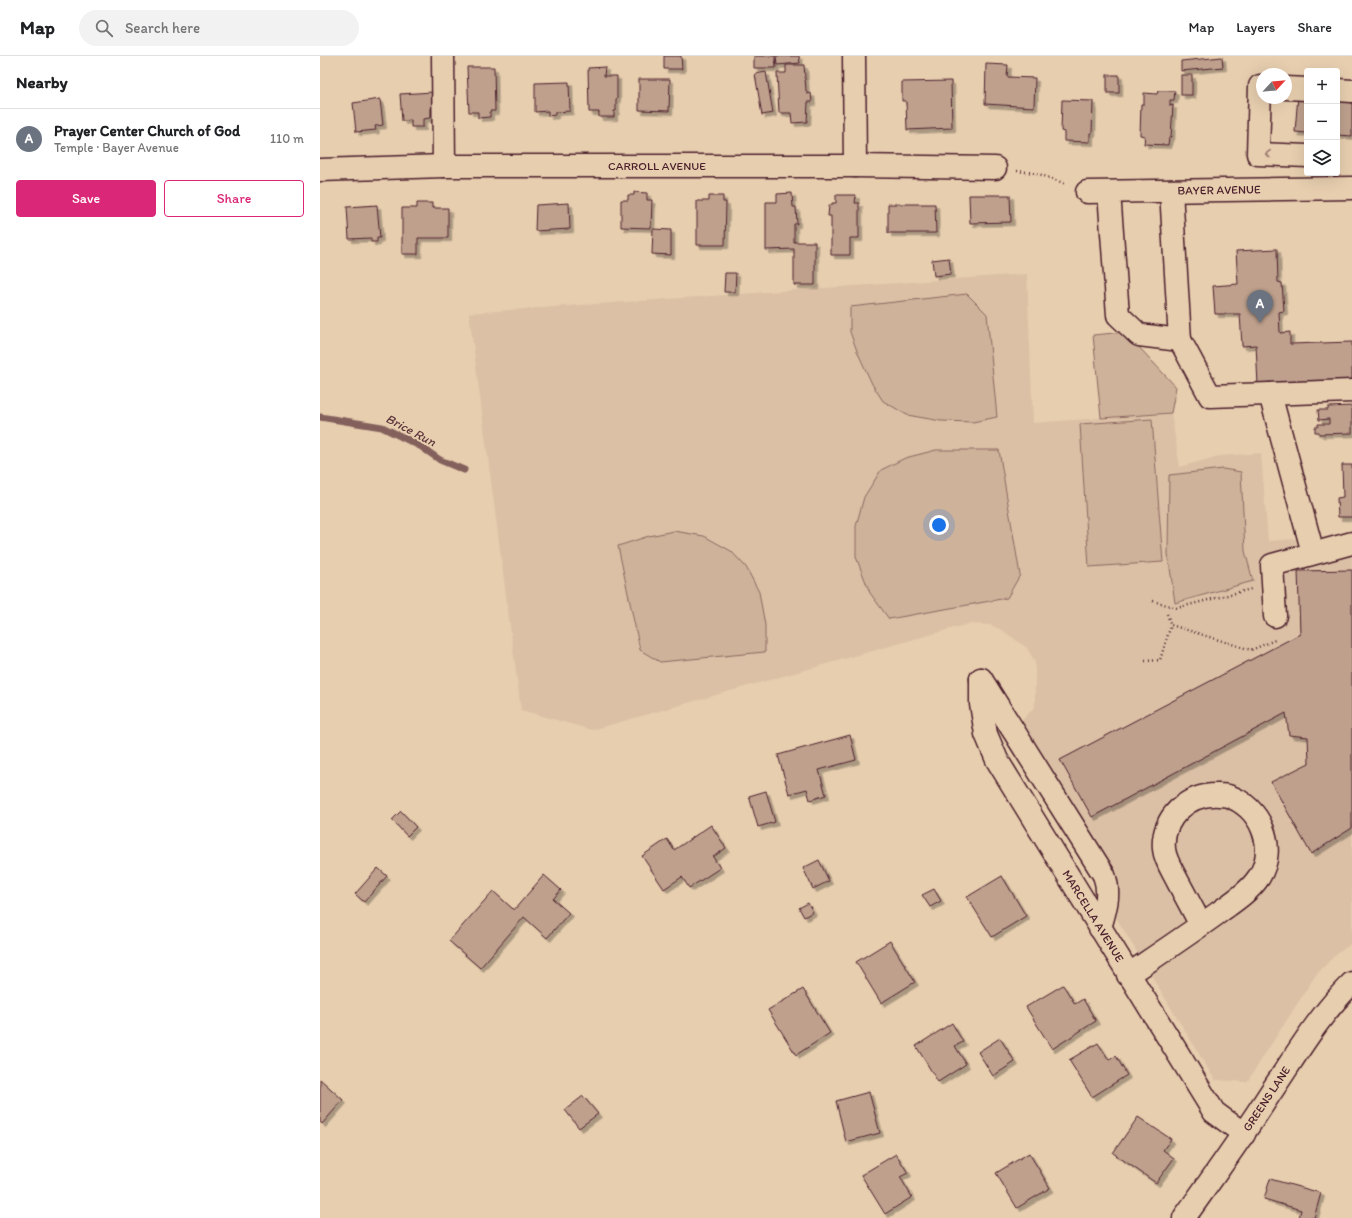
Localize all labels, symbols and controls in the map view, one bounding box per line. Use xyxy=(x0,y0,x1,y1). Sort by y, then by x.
search box xyxy=(79,10,359,46)
text: Map xyxy=(20,16,55,39)
icon: search xyxy=(93,17,115,39)
text: Search here xyxy=(125,19,200,37)
text: Map xyxy=(1189,19,1214,36)
text: Layers xyxy=(1236,19,1275,36)
text: Share xyxy=(1297,19,1332,36)
north arrow xyxy=(1256,68,1292,104)
map controls xyxy=(1304,68,1340,176)
button: + xyxy=(1304,68,1340,104)
text: Nearby xyxy=(16,72,68,92)
button: − xyxy=(1304,104,1340,140)
text: Prayer Center Church of God xyxy=(54,122,240,140)
text: A xyxy=(25,131,33,146)
text: 110 m xyxy=(270,131,304,146)
text: Temple · Bayer Avenue xyxy=(54,140,179,155)
button: layers xyxy=(1304,140,1340,176)
one-way arrow xyxy=(1265,150,1271,159)
street label: CARROLL AVENUE xyxy=(608,159,706,173)
button: Save xyxy=(16,180,156,217)
button: Share xyxy=(164,180,304,217)
street label: BAYER AVENUE xyxy=(1177,182,1261,198)
pin: A xyxy=(1247,290,1273,323)
water label: Brice Run xyxy=(383,411,439,450)
your location xyxy=(929,515,949,535)
street label: MARCELLA AVENUE xyxy=(1060,867,1127,965)
street label: GREENS LANE xyxy=(1240,1063,1293,1134)

